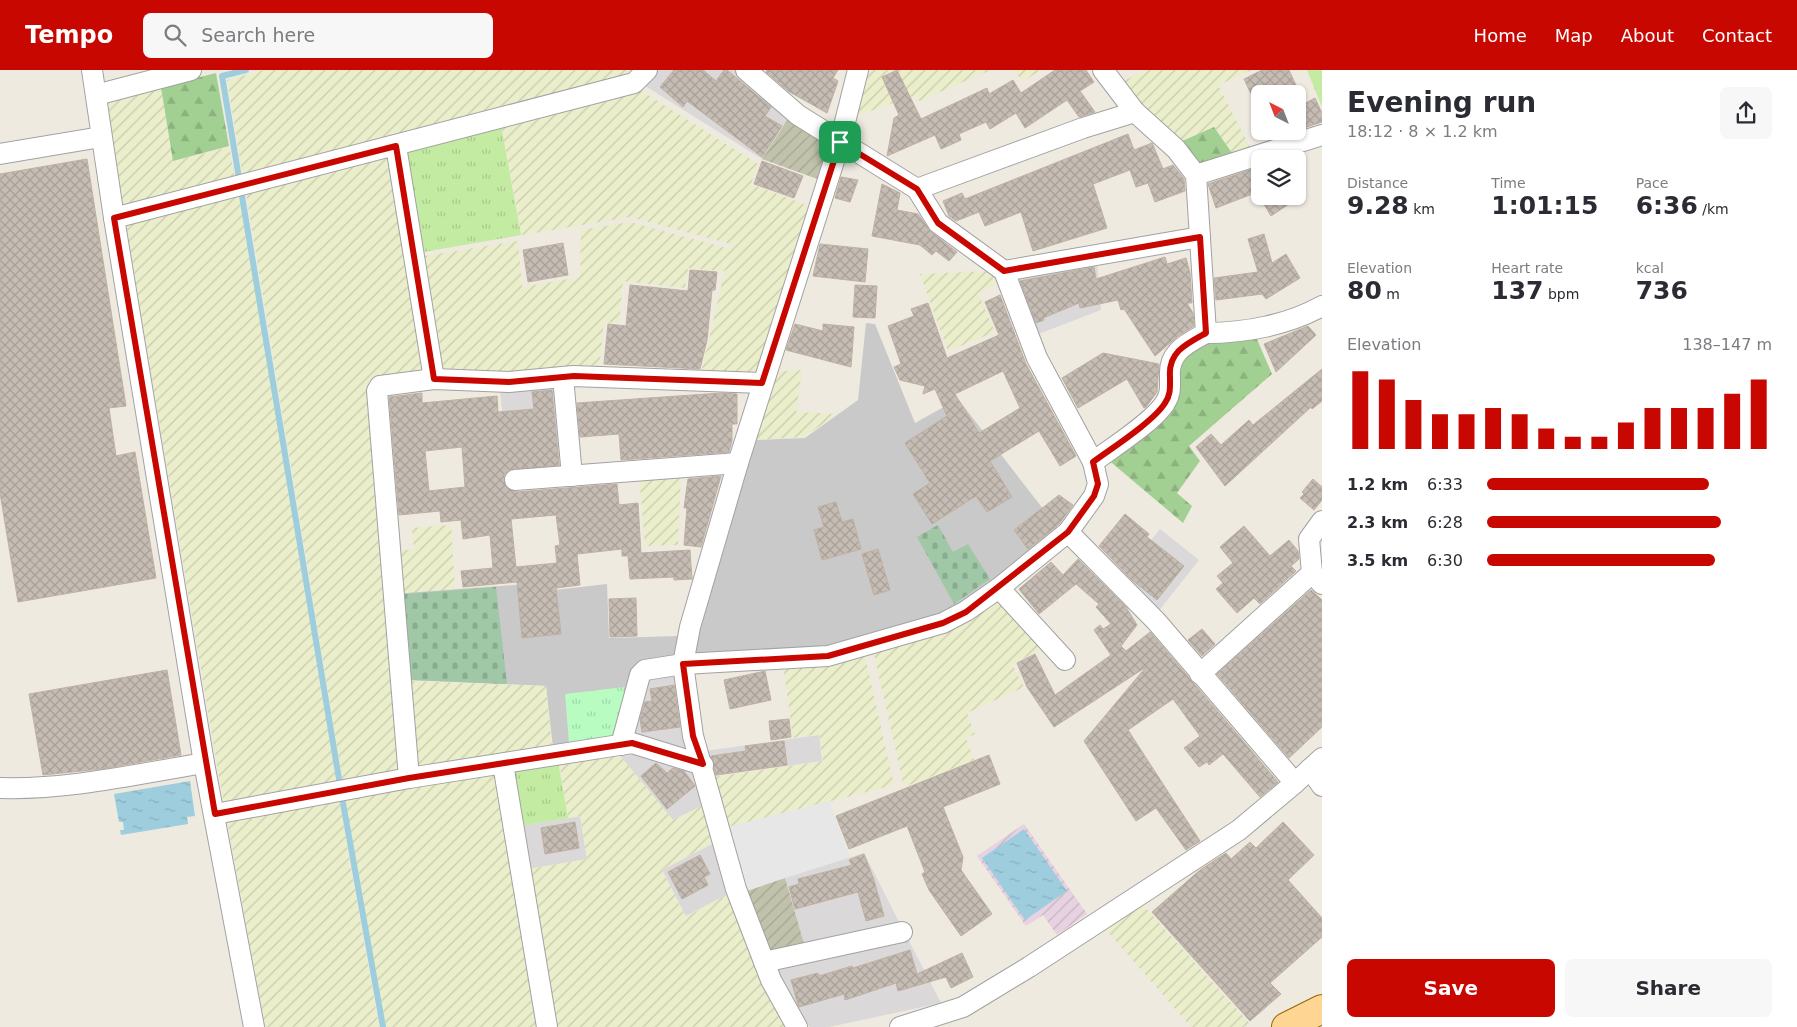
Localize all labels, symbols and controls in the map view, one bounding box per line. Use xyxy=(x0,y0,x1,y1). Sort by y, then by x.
search box xyxy=(143,13,493,58)
text: Tempo xyxy=(25,21,113,49)
icon: search xyxy=(161,21,189,49)
text: Search here xyxy=(201,24,315,46)
text: Home xyxy=(1474,25,1527,46)
text: Map xyxy=(1555,25,1593,46)
text: About xyxy=(1621,25,1674,46)
text: Contact xyxy=(1702,25,1772,46)
north arrow xyxy=(1251,85,1306,140)
map controls xyxy=(1251,85,1306,205)
text: Evening run xyxy=(1347,86,1536,119)
button: share xyxy=(1720,87,1772,139)
pin xyxy=(819,121,861,163)
text: 18:12 · 8 × 1.2 km xyxy=(1347,122,1498,141)
icon: arrive xyxy=(826,128,854,156)
button: layers xyxy=(1251,150,1306,205)
text: Distance xyxy=(1347,175,1408,191)
text: Time xyxy=(1491,175,1526,191)
text: Pace xyxy=(1636,175,1668,191)
text: 9.28 xyxy=(1347,191,1409,220)
text: 1:01:15 xyxy=(1491,191,1598,220)
text: 6:36 xyxy=(1636,191,1698,220)
text: km xyxy=(1409,201,1435,217)
text: /km xyxy=(1698,201,1729,217)
text: Elevation xyxy=(1347,260,1412,276)
text: Heart rate xyxy=(1491,260,1563,276)
text: kcal xyxy=(1636,260,1664,276)
text: 80 xyxy=(1347,276,1382,305)
text: 137 xyxy=(1491,276,1544,305)
text: 736 xyxy=(1636,276,1688,305)
text: m xyxy=(1382,286,1400,302)
text: bpm xyxy=(1544,286,1579,302)
text: Elevation xyxy=(1347,335,1421,354)
text: 138–147 m xyxy=(1682,335,1772,354)
text: 1.2 km xyxy=(1347,475,1408,494)
text: 6:33 xyxy=(1427,475,1463,494)
text: 2.3 km xyxy=(1347,513,1408,532)
text: 6:28 xyxy=(1427,513,1463,532)
text: 3.5 km xyxy=(1347,551,1408,570)
text: 6:30 xyxy=(1427,551,1463,570)
button: Save xyxy=(1347,959,1555,1017)
button: Share xyxy=(1565,959,1772,1017)

